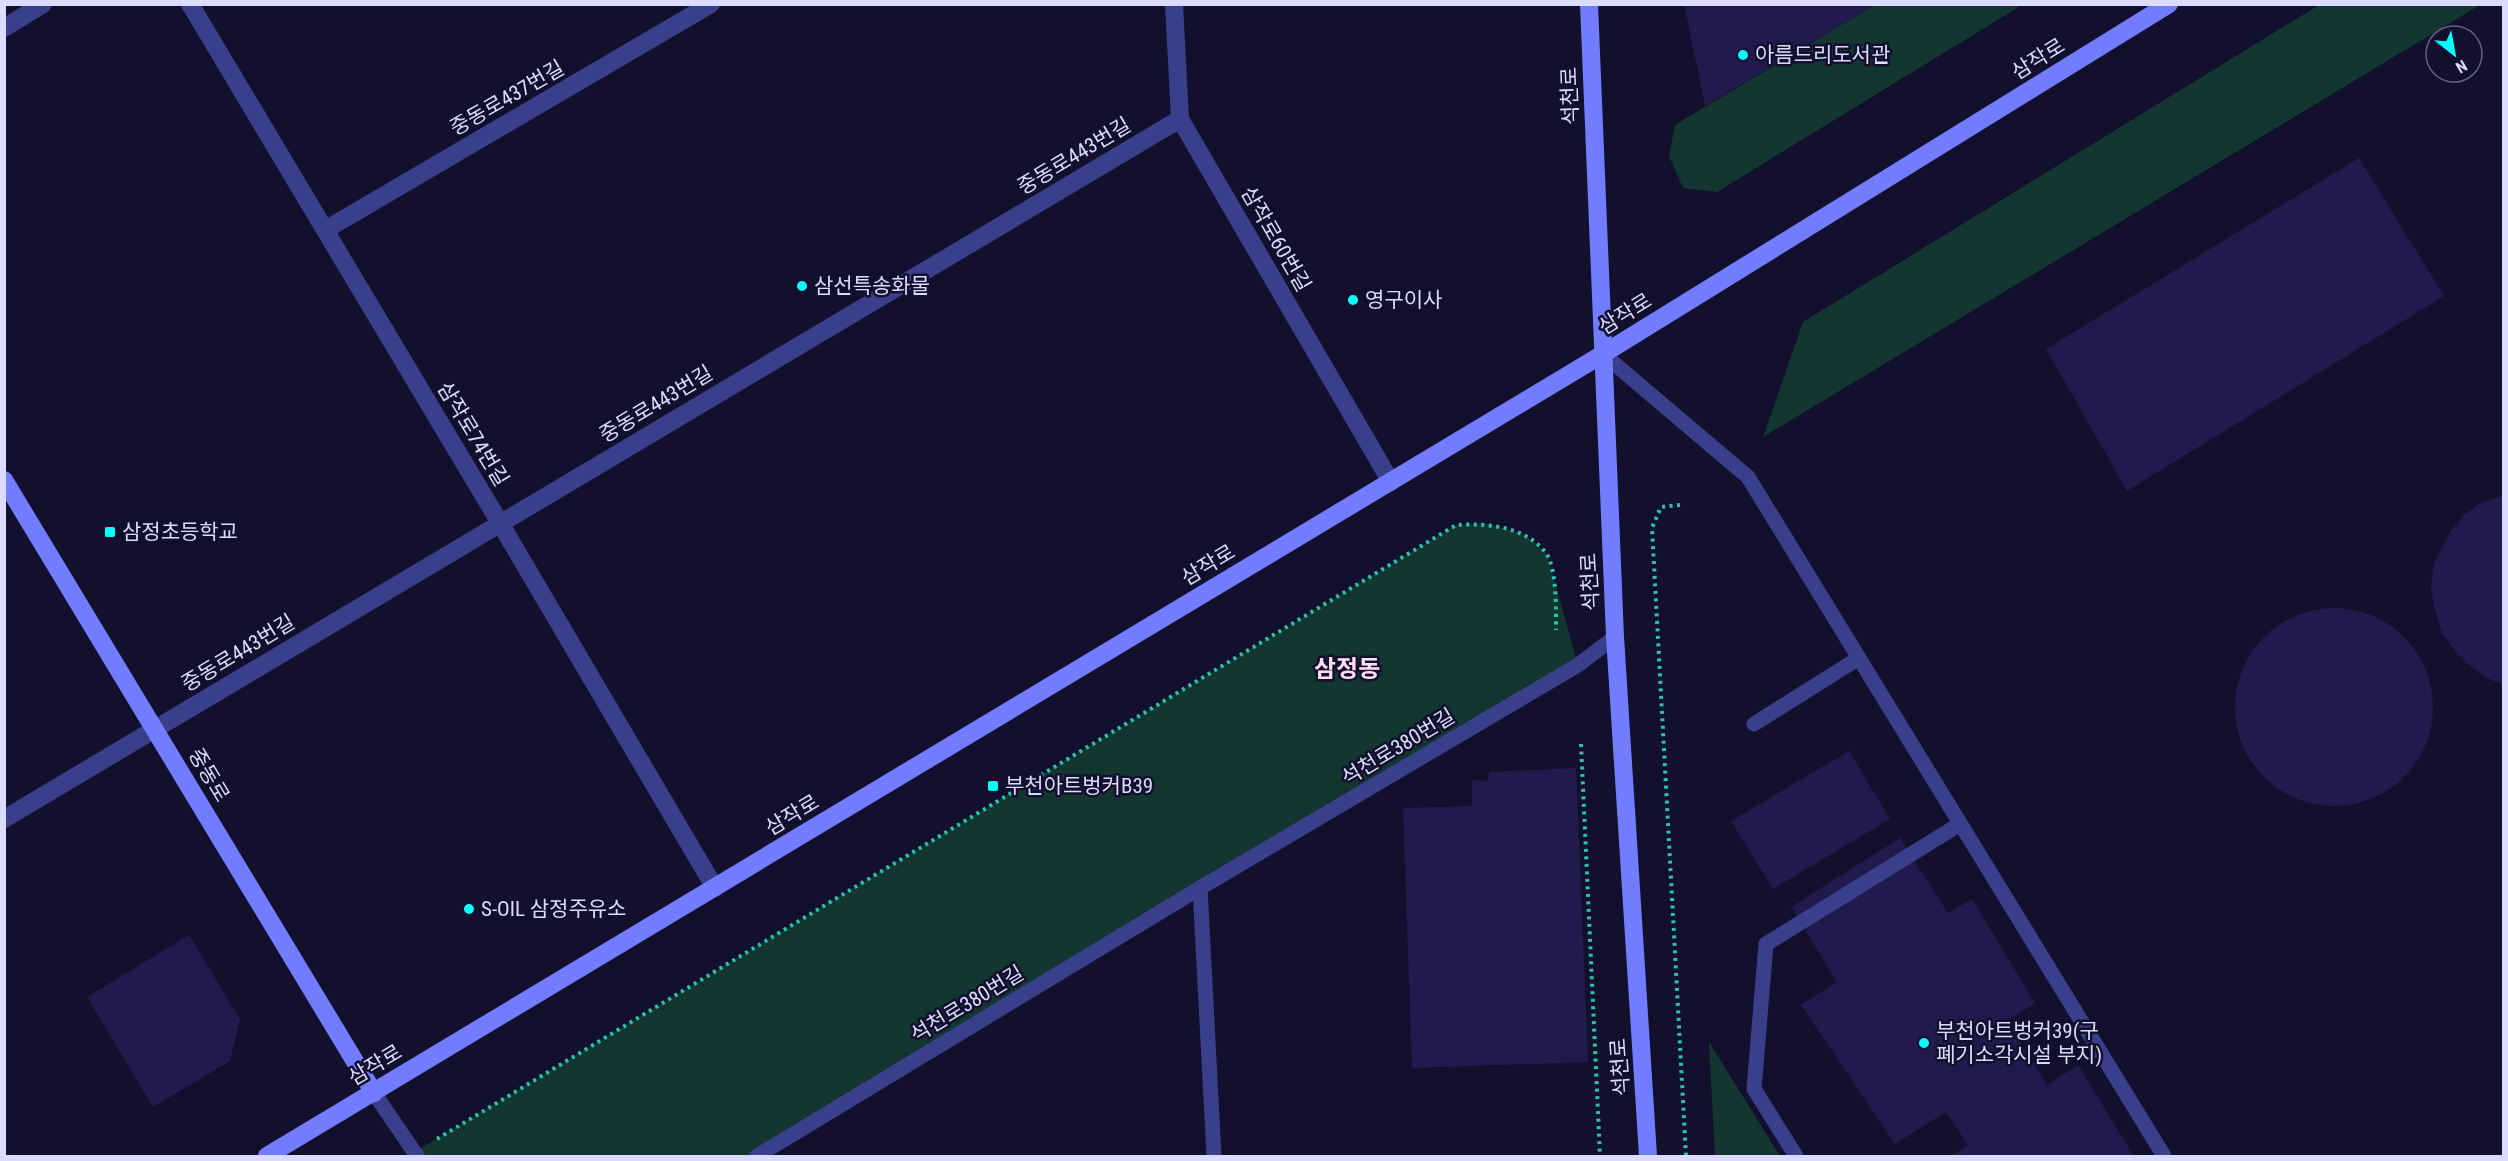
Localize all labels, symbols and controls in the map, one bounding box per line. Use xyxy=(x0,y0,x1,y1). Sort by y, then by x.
north arrow xyxy=(2424,24,2484,84)
street label: 삼작로 xyxy=(2007,33,2069,85)
place label: 아름드리도서관 xyxy=(1755,43,1890,67)
marker: 아름드리도서관 xyxy=(1736,48,1750,62)
street label: 중동로437번길 xyxy=(446,56,568,140)
text: N xyxy=(2452,56,2471,77)
street label: 석천로 xyxy=(1557,67,1583,125)
street label: 중동로443번길 xyxy=(1013,113,1135,199)
street label: 삼작로60번길 xyxy=(1236,182,1316,296)
place label: 삼선특송화물 xyxy=(814,274,930,298)
marker: 삼선특송화물 xyxy=(795,279,809,293)
place label: 영구이사 xyxy=(1365,288,1442,312)
street label: 삼작로 xyxy=(1594,288,1656,340)
marker: 영구이사 xyxy=(1346,293,1360,307)
street label: 중동로443번길 xyxy=(595,361,717,447)
street label: 삼작로74번길 xyxy=(432,378,514,490)
place label: 삼정초등학교 xyxy=(122,520,238,544)
marker: 삼정초등학교 xyxy=(103,525,117,539)
street label: 삼작로 xyxy=(1177,540,1239,590)
street label: 석천로 xyxy=(1576,552,1604,612)
street label: 중동로443번길 xyxy=(177,610,299,696)
district label: 삼정동 xyxy=(1314,655,1380,683)
street label: 석천로380번길 xyxy=(1337,704,1459,790)
street label: 중동로 xyxy=(184,744,234,806)
place label: 부천아트벙커B39 xyxy=(1005,774,1153,798)
marker: 부천아트벙커B39 xyxy=(986,779,1000,793)
street label: 삼작로 xyxy=(761,790,823,840)
place label: S-OIL 삼정주유소 xyxy=(481,897,626,921)
marker: S-OIL 삼정주유소 xyxy=(462,902,476,916)
street label: 석천로380번길 xyxy=(906,961,1028,1047)
place label: 부천아트벙커39(구 폐기소각시설 부지) xyxy=(1936,1019,2102,1067)
marker: 부천아트벙커39(구 폐기소각시설 부지) xyxy=(1917,1036,1931,1050)
street label: 석천로 xyxy=(1606,1037,1634,1097)
street label: 삼작로 xyxy=(344,1040,406,1090)

